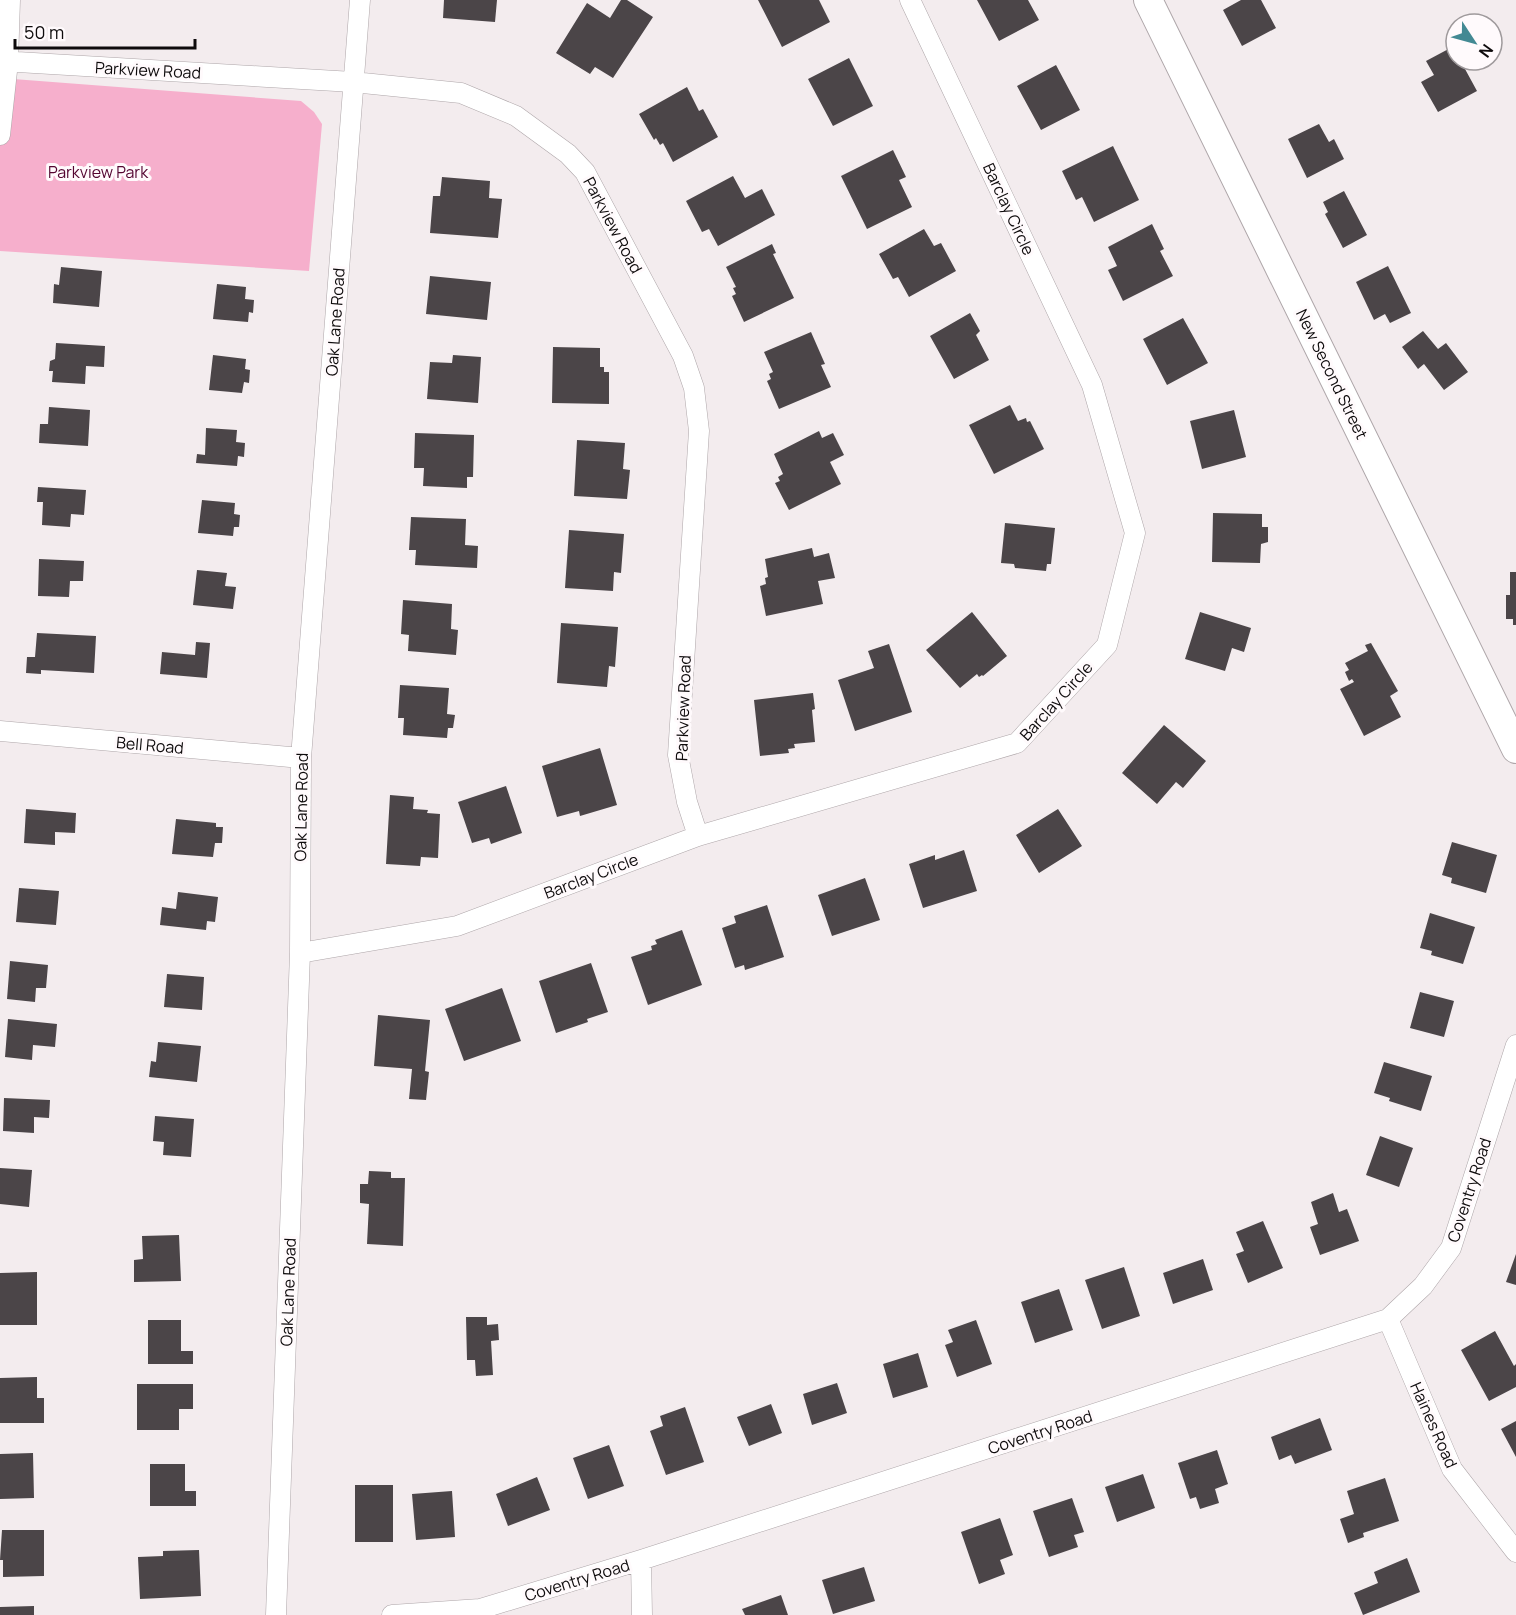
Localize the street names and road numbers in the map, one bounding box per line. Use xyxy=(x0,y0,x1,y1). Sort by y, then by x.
street label: Parkview Road xyxy=(94,56,202,84)
street label: Barclay Circle xyxy=(978,159,1040,259)
street label: Parkview Road xyxy=(578,173,648,277)
street label: Oak Lane Road xyxy=(320,267,350,377)
street label: New Second Street xyxy=(1291,305,1373,443)
street label: Parkview Road xyxy=(670,655,696,761)
street label: Barclay Circle xyxy=(1015,657,1097,745)
street label: Bell Road xyxy=(115,731,185,759)
street label: Oak Lane Road xyxy=(289,753,313,861)
street label: Barclay Circle xyxy=(541,848,641,904)
street label: Coventry Road xyxy=(1442,1135,1496,1245)
street label: Oak Lane Road xyxy=(275,1237,301,1347)
street label: Haines Road xyxy=(1405,1379,1463,1471)
street label: Coventry Road xyxy=(985,1405,1095,1459)
street label: Coventry Road xyxy=(522,1554,632,1606)

